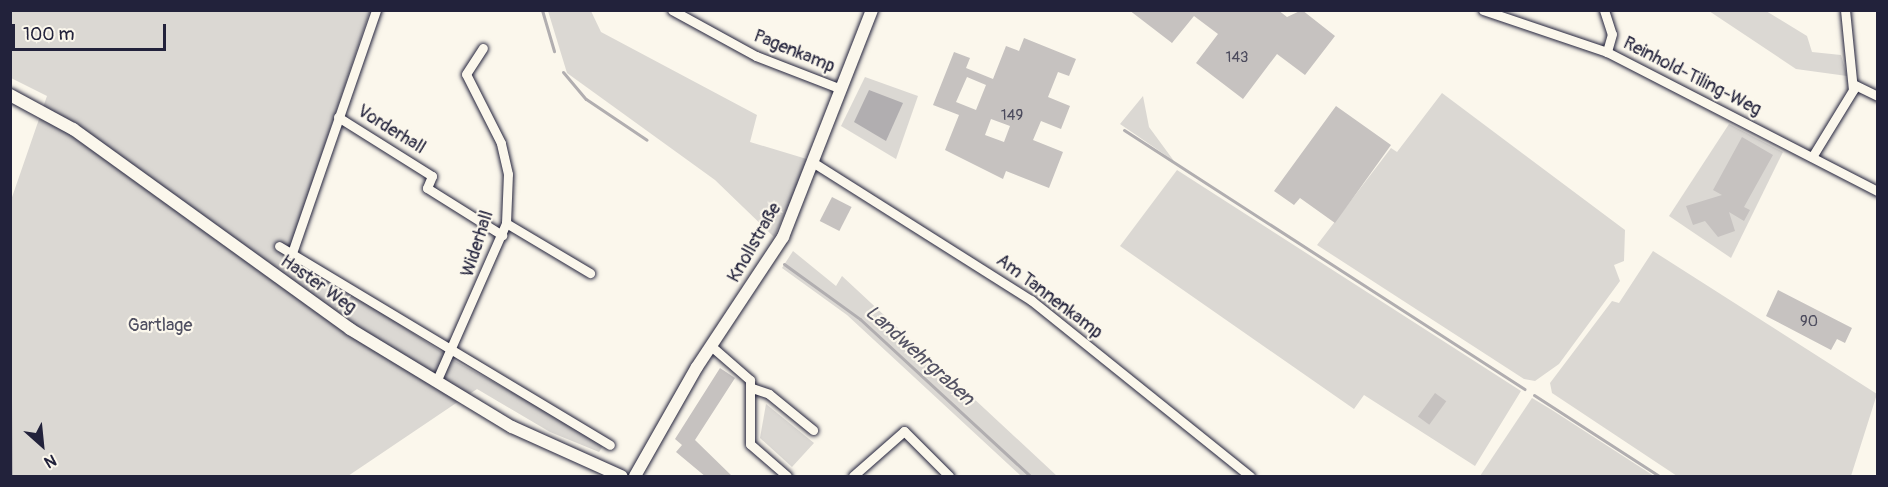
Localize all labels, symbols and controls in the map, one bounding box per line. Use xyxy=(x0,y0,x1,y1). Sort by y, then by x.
scale bar xyxy=(15,12,170,50)
text: 100 m xyxy=(23,23,75,46)
street label: Pagenkamp xyxy=(750,26,838,78)
street label: Reinhold-Tiling-Weg xyxy=(1619,33,1765,121)
house number: 143 xyxy=(1226,49,1248,67)
street label: Vorderhall xyxy=(353,101,429,159)
house number: 149 xyxy=(1001,107,1023,125)
street label: Knollstraße xyxy=(724,199,786,287)
street label: Widerhall xyxy=(457,208,499,280)
street label: Am Tannenkamp xyxy=(992,250,1106,344)
street label: Haster Weg xyxy=(276,251,360,319)
water label: Landwehrgraben xyxy=(861,300,979,410)
house number: 90 xyxy=(1800,313,1818,331)
park label: Gartlage xyxy=(128,315,192,337)
north arrow xyxy=(12,415,72,475)
text: N xyxy=(41,450,60,472)

